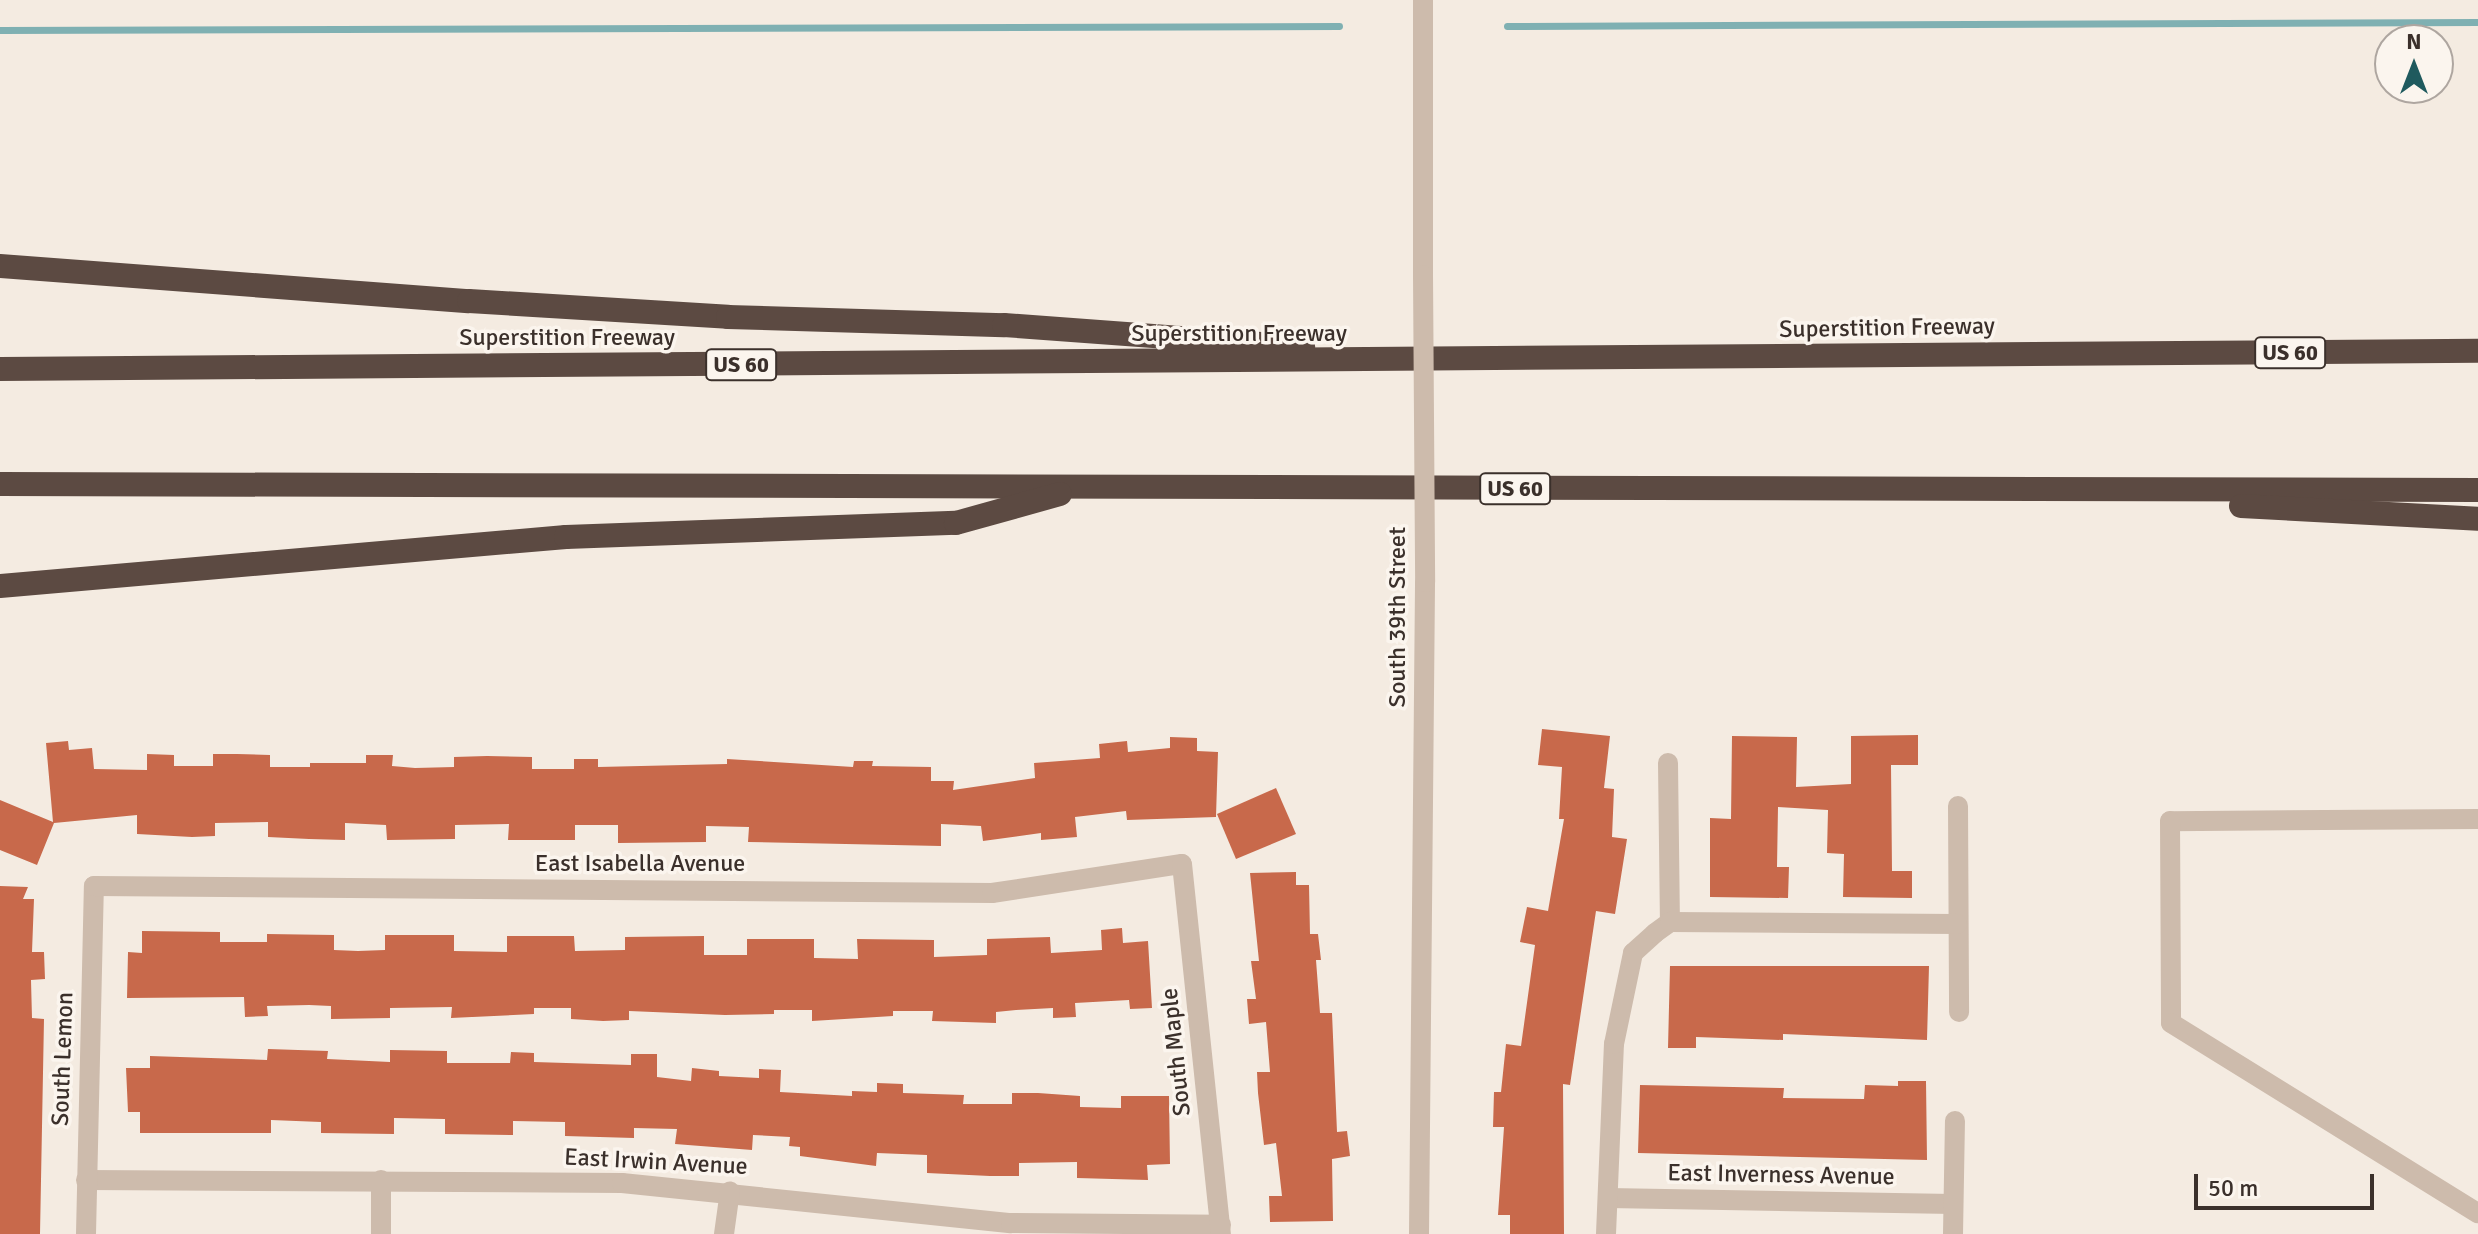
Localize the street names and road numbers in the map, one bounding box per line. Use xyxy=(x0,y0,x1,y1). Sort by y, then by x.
street label: Superstition Freeway xyxy=(1779,312,1995,344)
street label: Superstition Freeway xyxy=(1131,320,1347,348)
street label: Superstition Freeway xyxy=(459,324,675,352)
road number: US 60 xyxy=(2254,335,2326,371)
road number: US 60 xyxy=(705,347,777,383)
road number: US 60 xyxy=(1479,471,1551,507)
street label: South 39th Street xyxy=(1384,527,1412,707)
street label: East Isabella Avenue xyxy=(535,850,745,878)
street label: South Maple xyxy=(1155,986,1197,1118)
street label: South Lemon xyxy=(46,991,80,1127)
street label: East Irwin Avenue xyxy=(563,1143,749,1181)
street label: East Inverness Avenue xyxy=(1667,1159,1895,1191)

